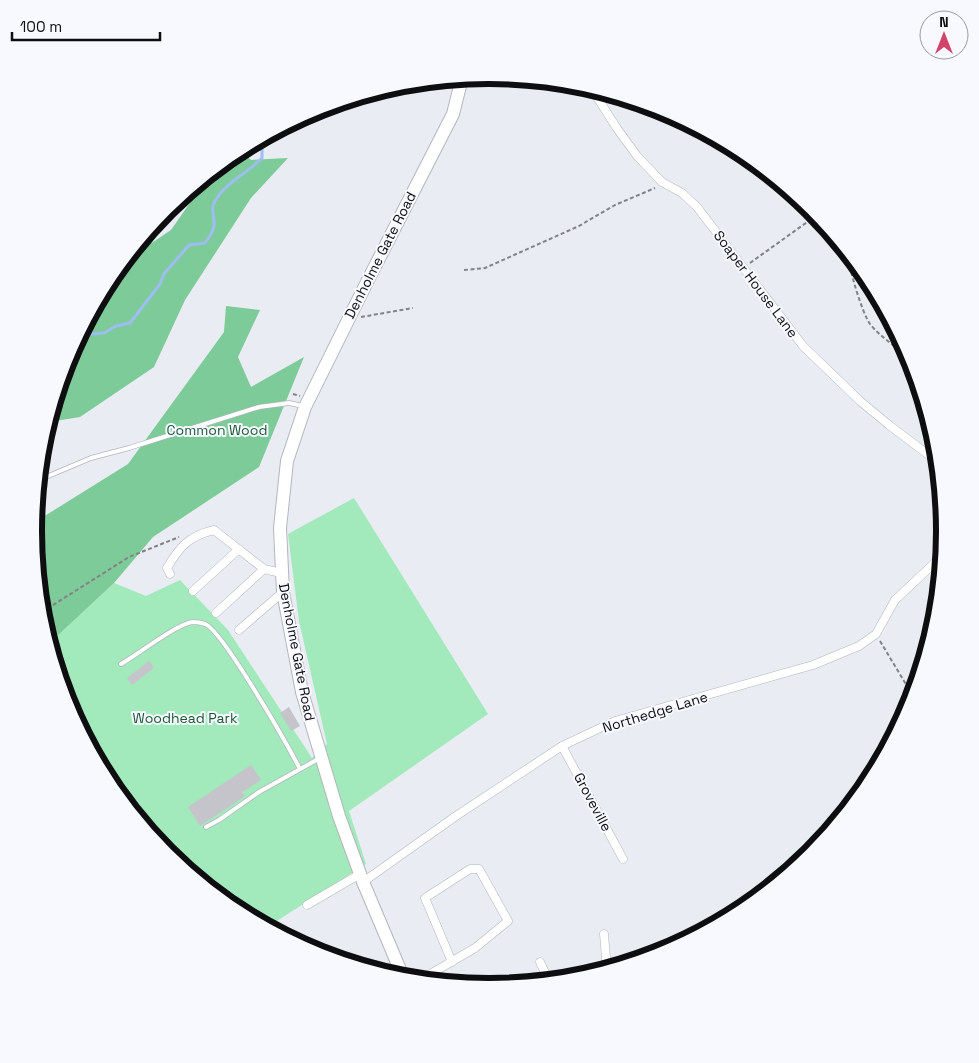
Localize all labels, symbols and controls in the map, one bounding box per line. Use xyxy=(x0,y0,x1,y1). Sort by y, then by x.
scale bar xyxy=(12,10,160,42)
north arrow xyxy=(919,10,969,60)
text: N xyxy=(939,13,949,31)
text: 100 m xyxy=(20,17,62,36)
street label: Denholme Gate Road xyxy=(340,189,420,321)
street label: Soaper House Lane xyxy=(710,227,802,341)
park label: Common Wood xyxy=(167,421,267,439)
street label: Denholme Gate Road xyxy=(275,582,319,722)
street label: Northedge Lane xyxy=(600,687,710,737)
park label: Woodhead Park xyxy=(133,709,238,727)
street label: Groveville xyxy=(570,770,616,834)

